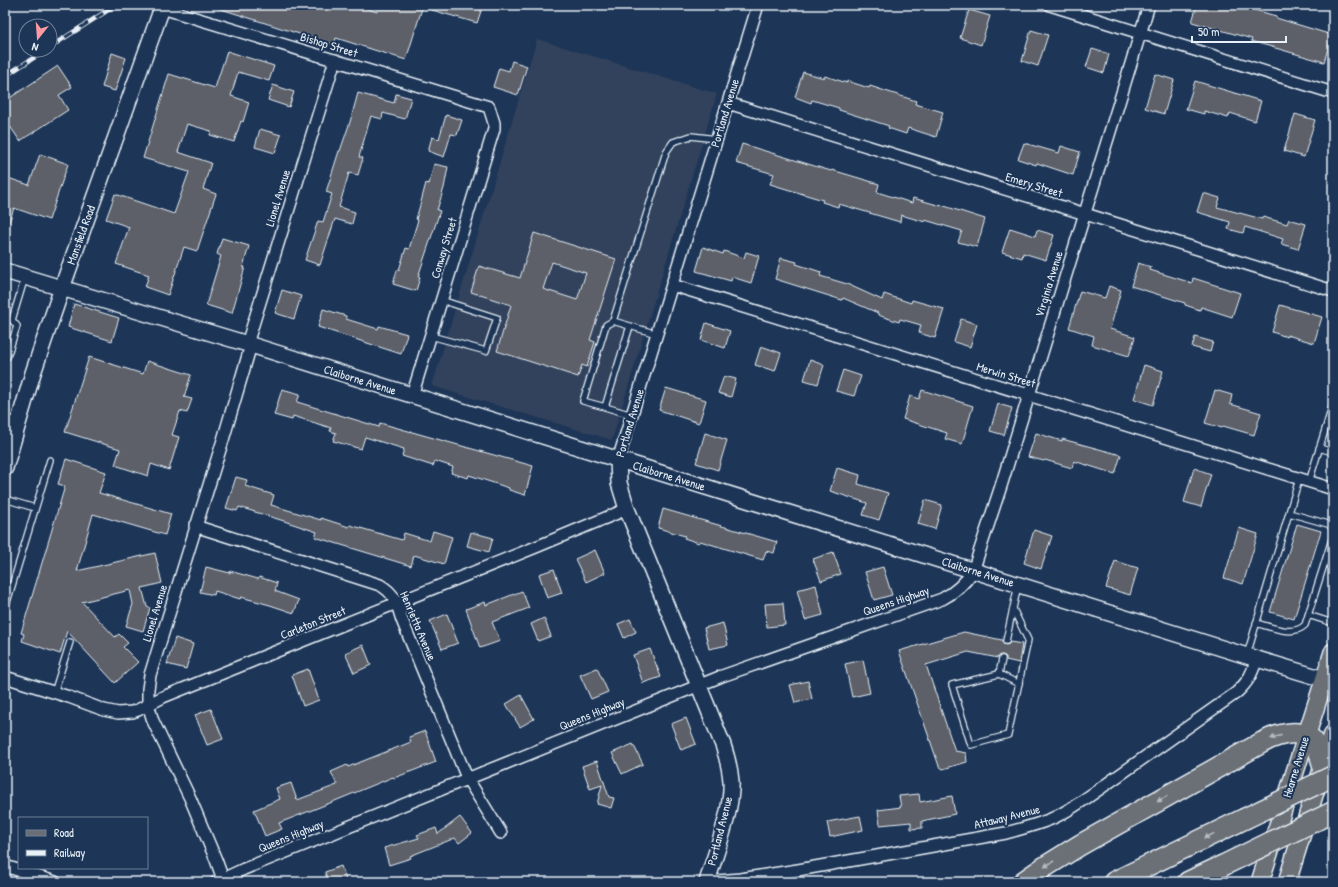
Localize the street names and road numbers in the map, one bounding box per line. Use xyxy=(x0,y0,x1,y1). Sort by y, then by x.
street label: Bishop Street xyxy=(298,28,361,62)
street label: Portland Avenue xyxy=(706,76,743,149)
street label: Lionel Avenue xyxy=(261,167,294,228)
street label: Emery Street xyxy=(1004,168,1065,201)
street label: Mansfield Road xyxy=(62,203,99,267)
street label: Conway Street xyxy=(426,214,461,280)
street label: Virginia Avenue xyxy=(1030,249,1067,319)
street label: Merwin Street xyxy=(975,357,1039,392)
street label: Claiborne Avenue xyxy=(322,360,399,399)
street label: Portland Avenue xyxy=(611,386,648,459)
street label: Claiborne Avenue xyxy=(631,456,708,495)
street label: Claiborne Avenue xyxy=(940,552,1017,591)
street label: Queens Highway xyxy=(860,581,931,620)
street label: Lionel Avenue xyxy=(138,582,171,643)
street label: Henrietta Avenue xyxy=(396,588,441,663)
street label: Carleton Street xyxy=(278,601,349,643)
street label: Queens Highway xyxy=(557,693,627,734)
street label: Hearne Avenue xyxy=(1278,734,1313,800)
street label: Portland Avenue xyxy=(703,794,736,867)
street label: Attaway Avenue xyxy=(972,800,1042,833)
street label: Queens Highway xyxy=(256,815,326,856)

